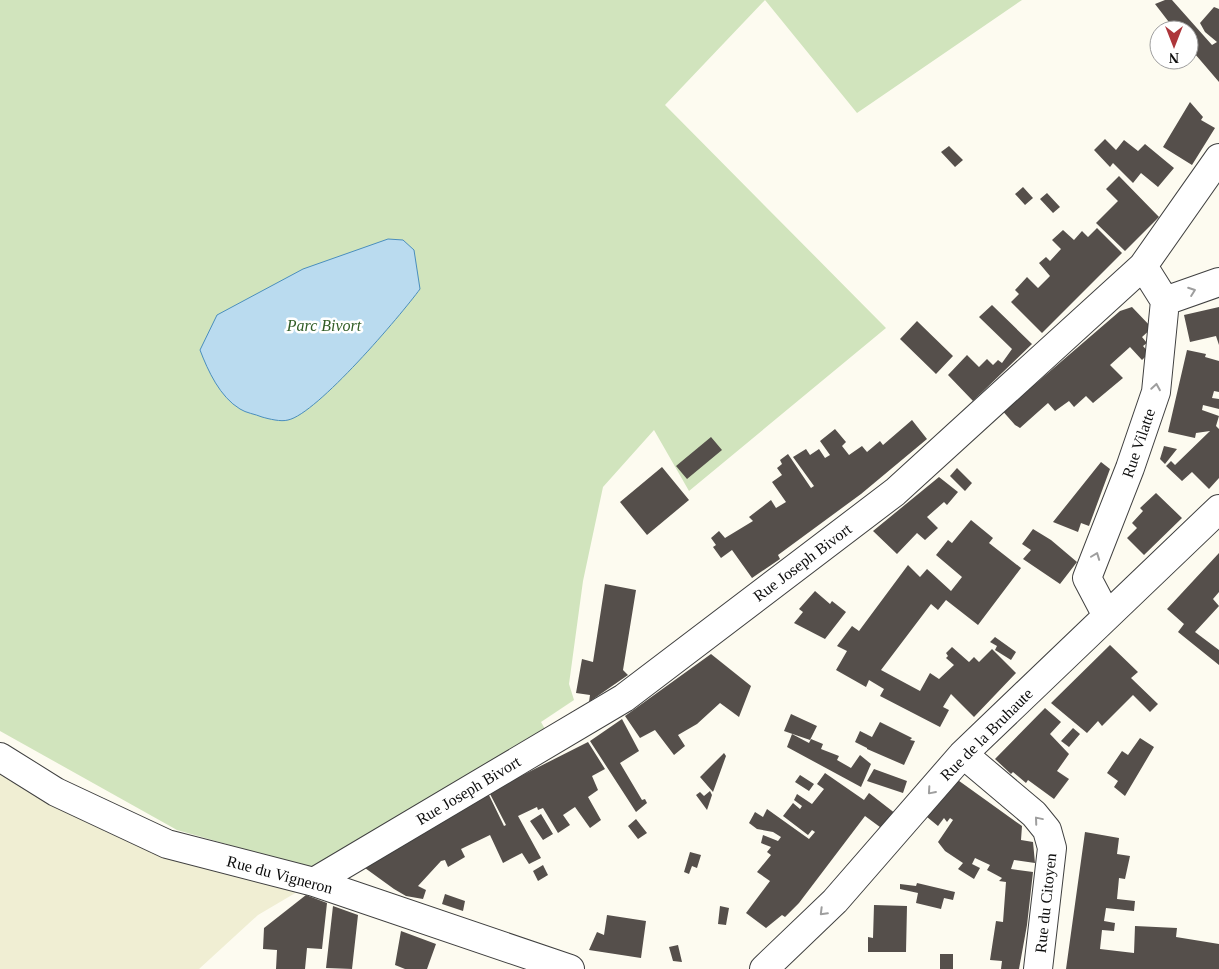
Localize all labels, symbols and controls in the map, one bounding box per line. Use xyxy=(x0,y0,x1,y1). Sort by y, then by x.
north arrow xyxy=(1149,20,1199,70)
text: N xyxy=(1169,50,1179,65)
one-way arrow xyxy=(1187,287,1196,297)
park label: Parc Bivort xyxy=(286,317,362,334)
one-way arrow xyxy=(1150,382,1160,391)
street label: Rue Vilatte xyxy=(1119,406,1158,480)
street label: Rue Joseph Bivort xyxy=(750,520,856,606)
one-way arrow xyxy=(1090,552,1100,561)
street label: Rue de la Bruhaute xyxy=(937,685,1036,784)
street label: Rue Joseph Bivort xyxy=(413,752,524,829)
one-way arrow xyxy=(928,785,937,794)
one-way arrow xyxy=(1035,816,1044,825)
street label: Rue du Vigneron xyxy=(225,852,335,898)
street label: Rue du Citoyen xyxy=(1032,852,1060,954)
one-way arrow xyxy=(820,906,829,915)

